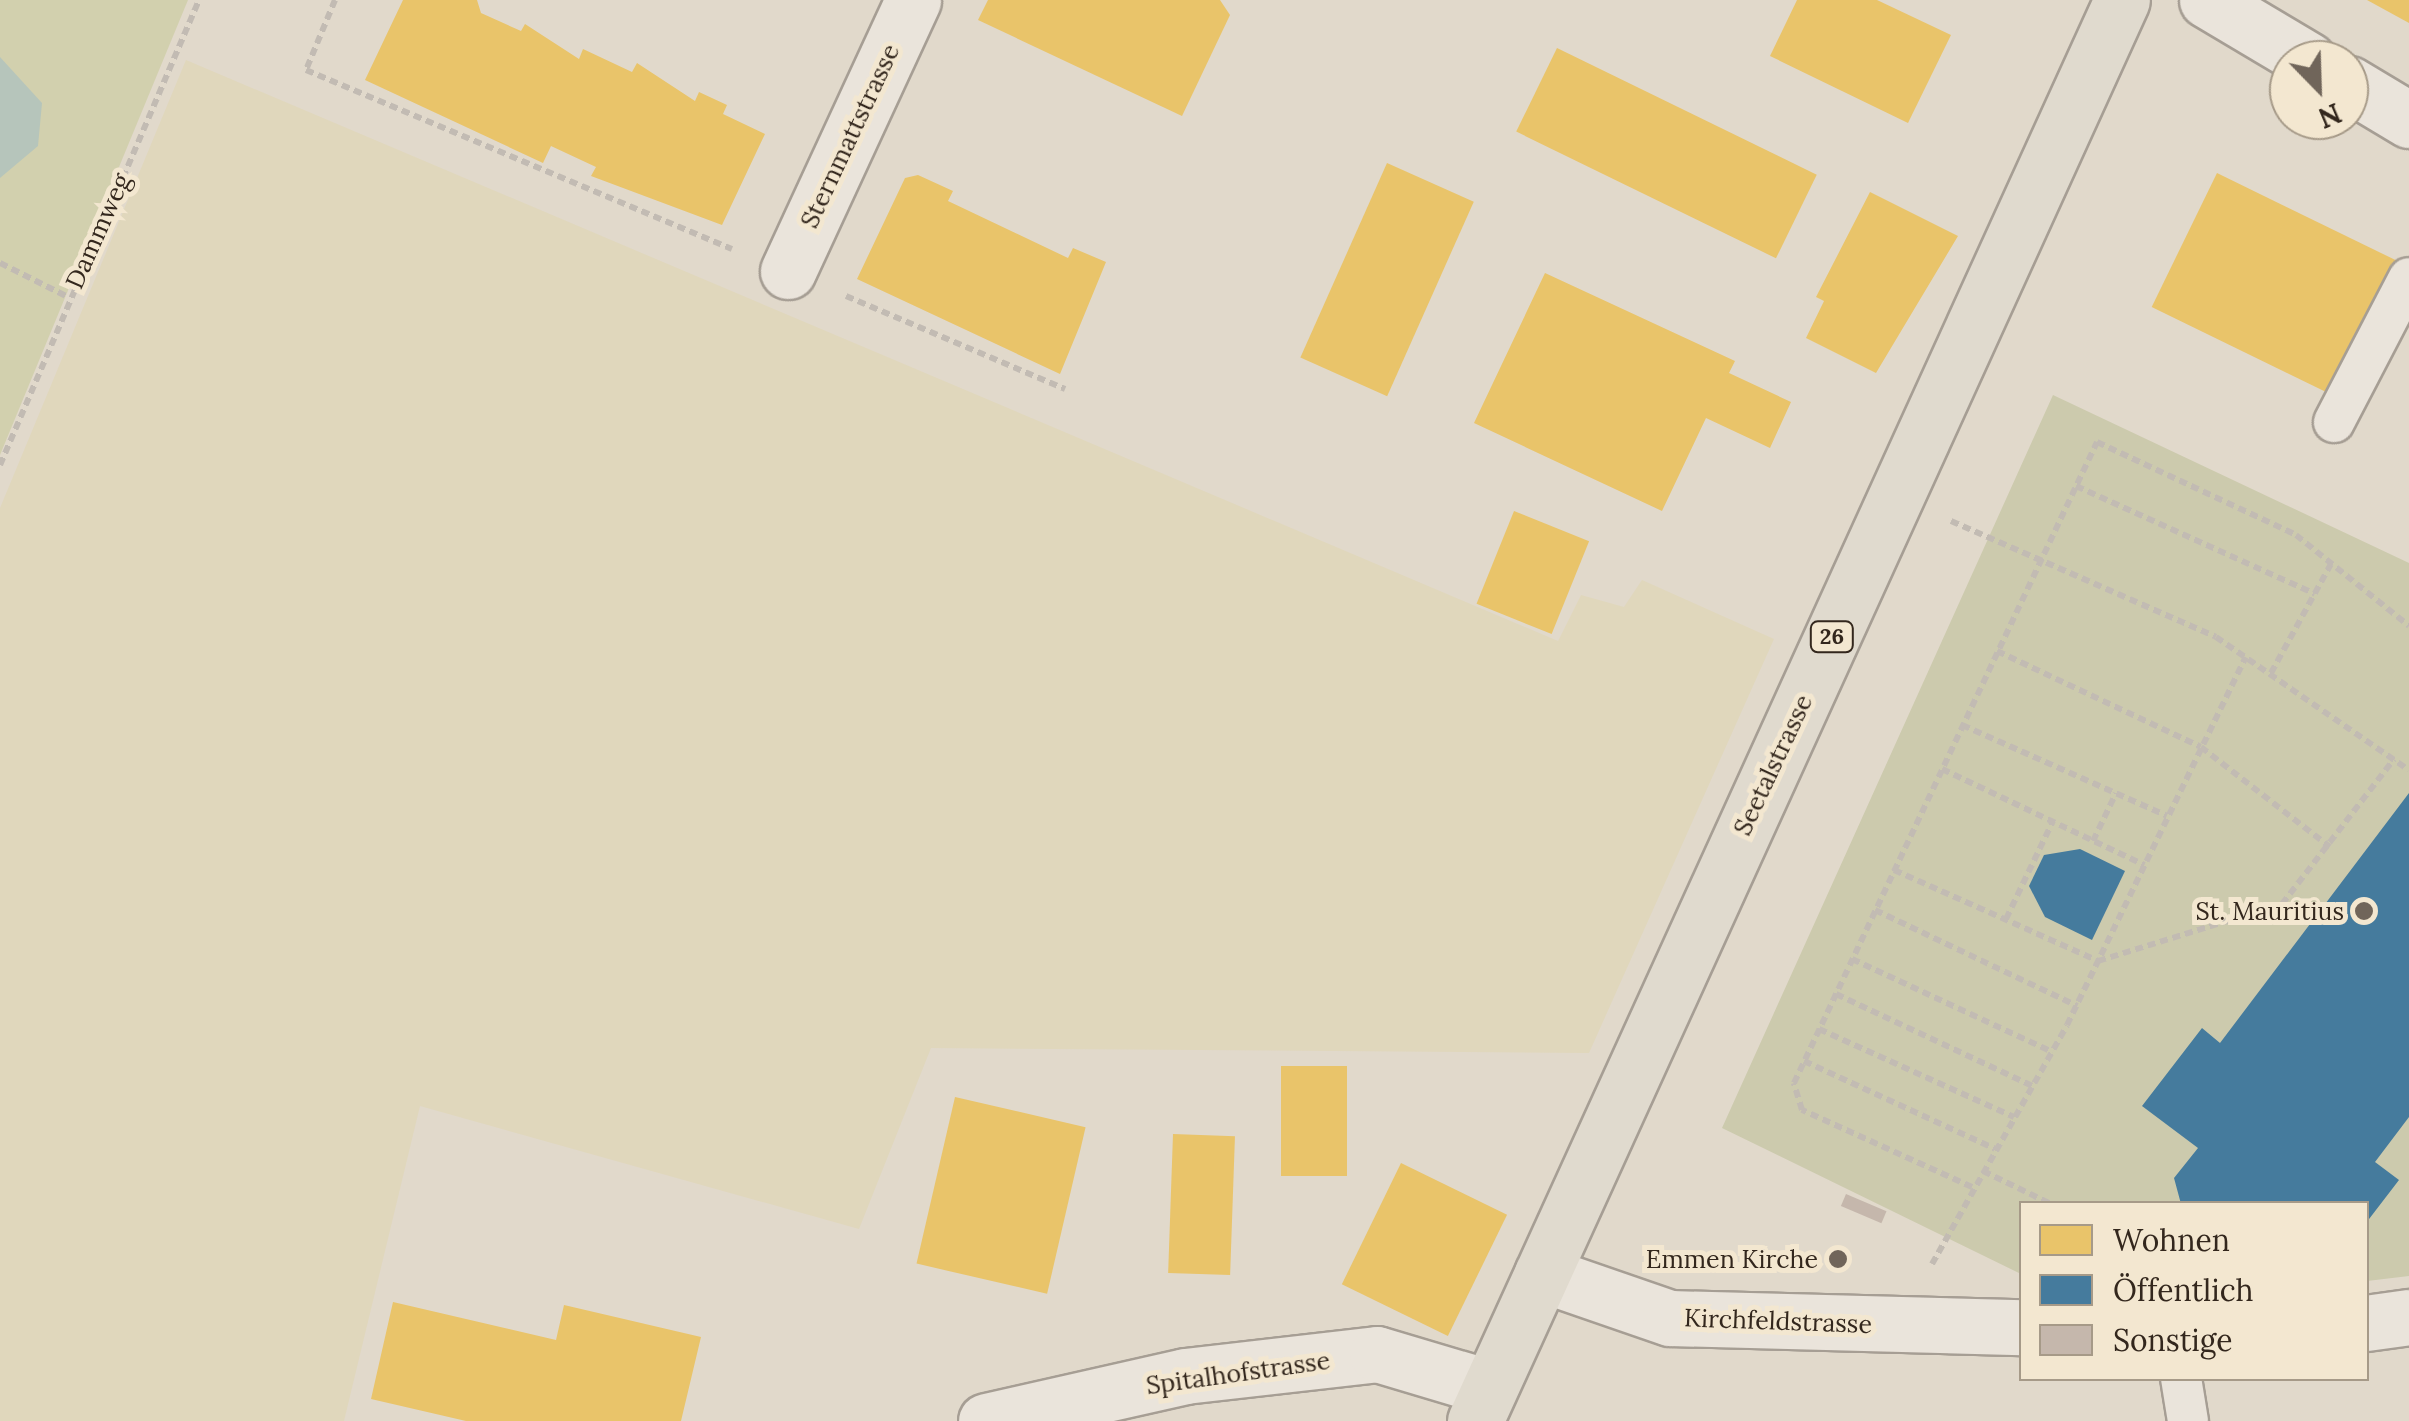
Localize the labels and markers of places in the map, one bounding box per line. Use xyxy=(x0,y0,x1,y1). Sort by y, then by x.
place label: St. Mauritius xyxy=(2195,896,2344,926)
marker: St. Mauritius xyxy=(2353,900,2375,922)
place label: Emmen Kirche xyxy=(1646,1244,1818,1274)
marker: Emmen Kirche xyxy=(1827,1248,1849,1270)

